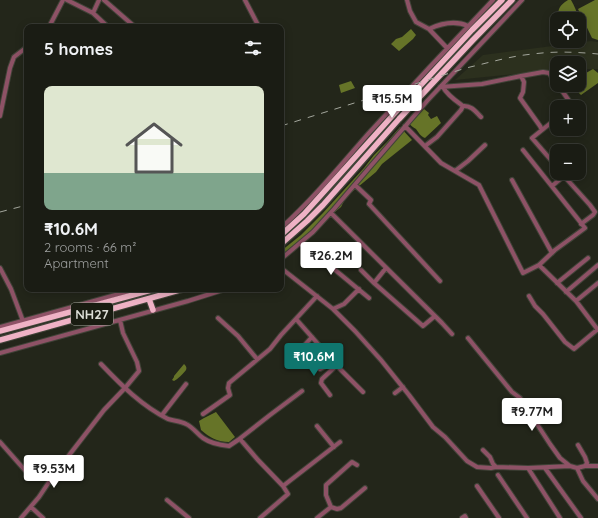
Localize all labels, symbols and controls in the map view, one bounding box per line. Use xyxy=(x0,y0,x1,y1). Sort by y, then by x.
map controls xyxy=(550,12,586,180)
button: locate xyxy=(550,12,586,48)
icon: filters xyxy=(242,37,264,59)
text: 5 homes xyxy=(44,38,113,59)
button: layers xyxy=(550,56,586,92)
pin: ₹15.5M xyxy=(359,85,425,119)
text: ₹15.5M xyxy=(372,90,412,106)
button: + xyxy=(550,100,586,136)
icon: home xyxy=(118,112,190,184)
button: − xyxy=(550,144,586,180)
text: ₹10.6M xyxy=(44,218,98,239)
text: 2 rooms · 66 m² xyxy=(44,239,136,255)
pin: ₹26.2M xyxy=(298,242,364,276)
text: ₹26.2M xyxy=(309,247,353,263)
text: Apartment xyxy=(44,255,109,271)
road number: NH27 xyxy=(71,303,113,325)
pin: ₹10.6M xyxy=(281,343,347,377)
text: ₹10.6M xyxy=(293,348,335,364)
pin: ₹9.77M xyxy=(499,398,565,432)
text: ₹9.77M xyxy=(511,403,553,419)
pin: ₹9.53M xyxy=(21,455,87,489)
text: ₹9.53M xyxy=(33,460,75,476)

